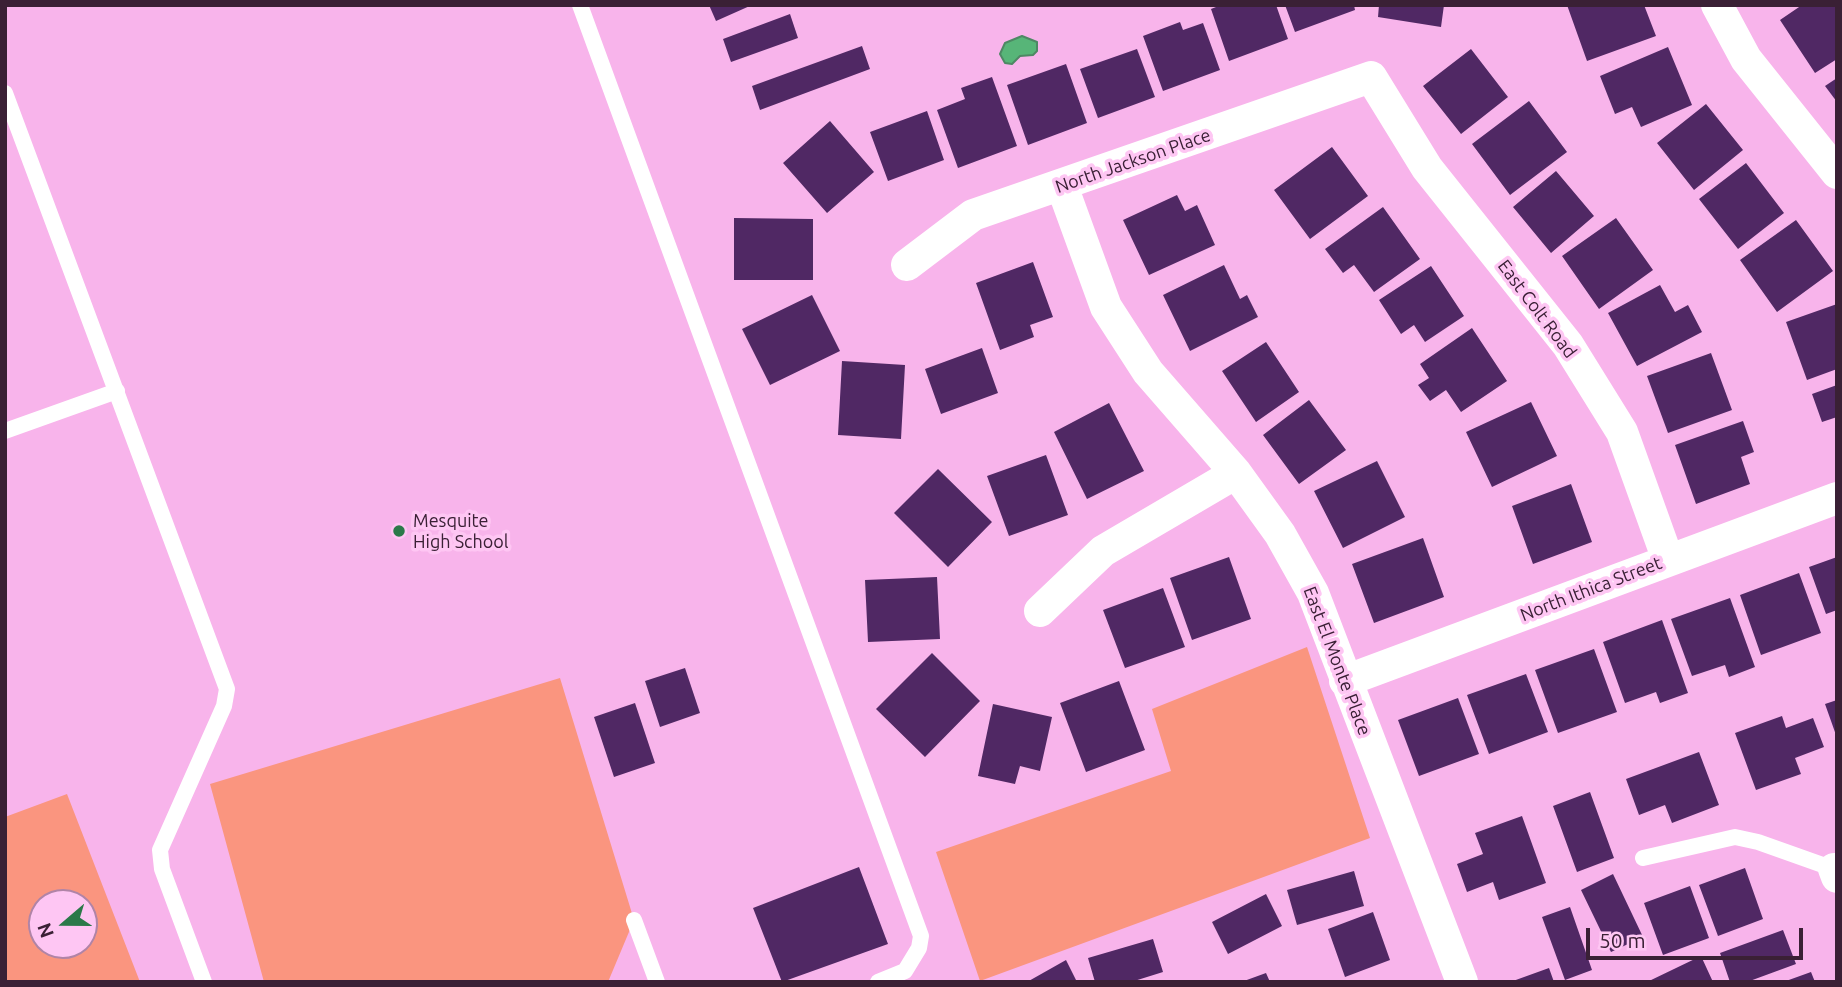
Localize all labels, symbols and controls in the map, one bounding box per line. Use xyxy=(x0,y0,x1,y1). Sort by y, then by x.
street label: North Jackson Place xyxy=(1052,124,1214,198)
street label: East Colt Road xyxy=(1493,256,1581,362)
place label: Mesquite High School xyxy=(413,510,509,552)
marker: Mesquite High School xyxy=(391,523,407,539)
street label: North Ithica Street xyxy=(1517,552,1665,626)
street label: East El Monte Place xyxy=(1299,583,1375,739)
north arrow xyxy=(28,889,98,959)
scale bar xyxy=(1590,914,1807,958)
text: N xyxy=(32,920,58,941)
text: 50 m xyxy=(1599,928,1646,952)

